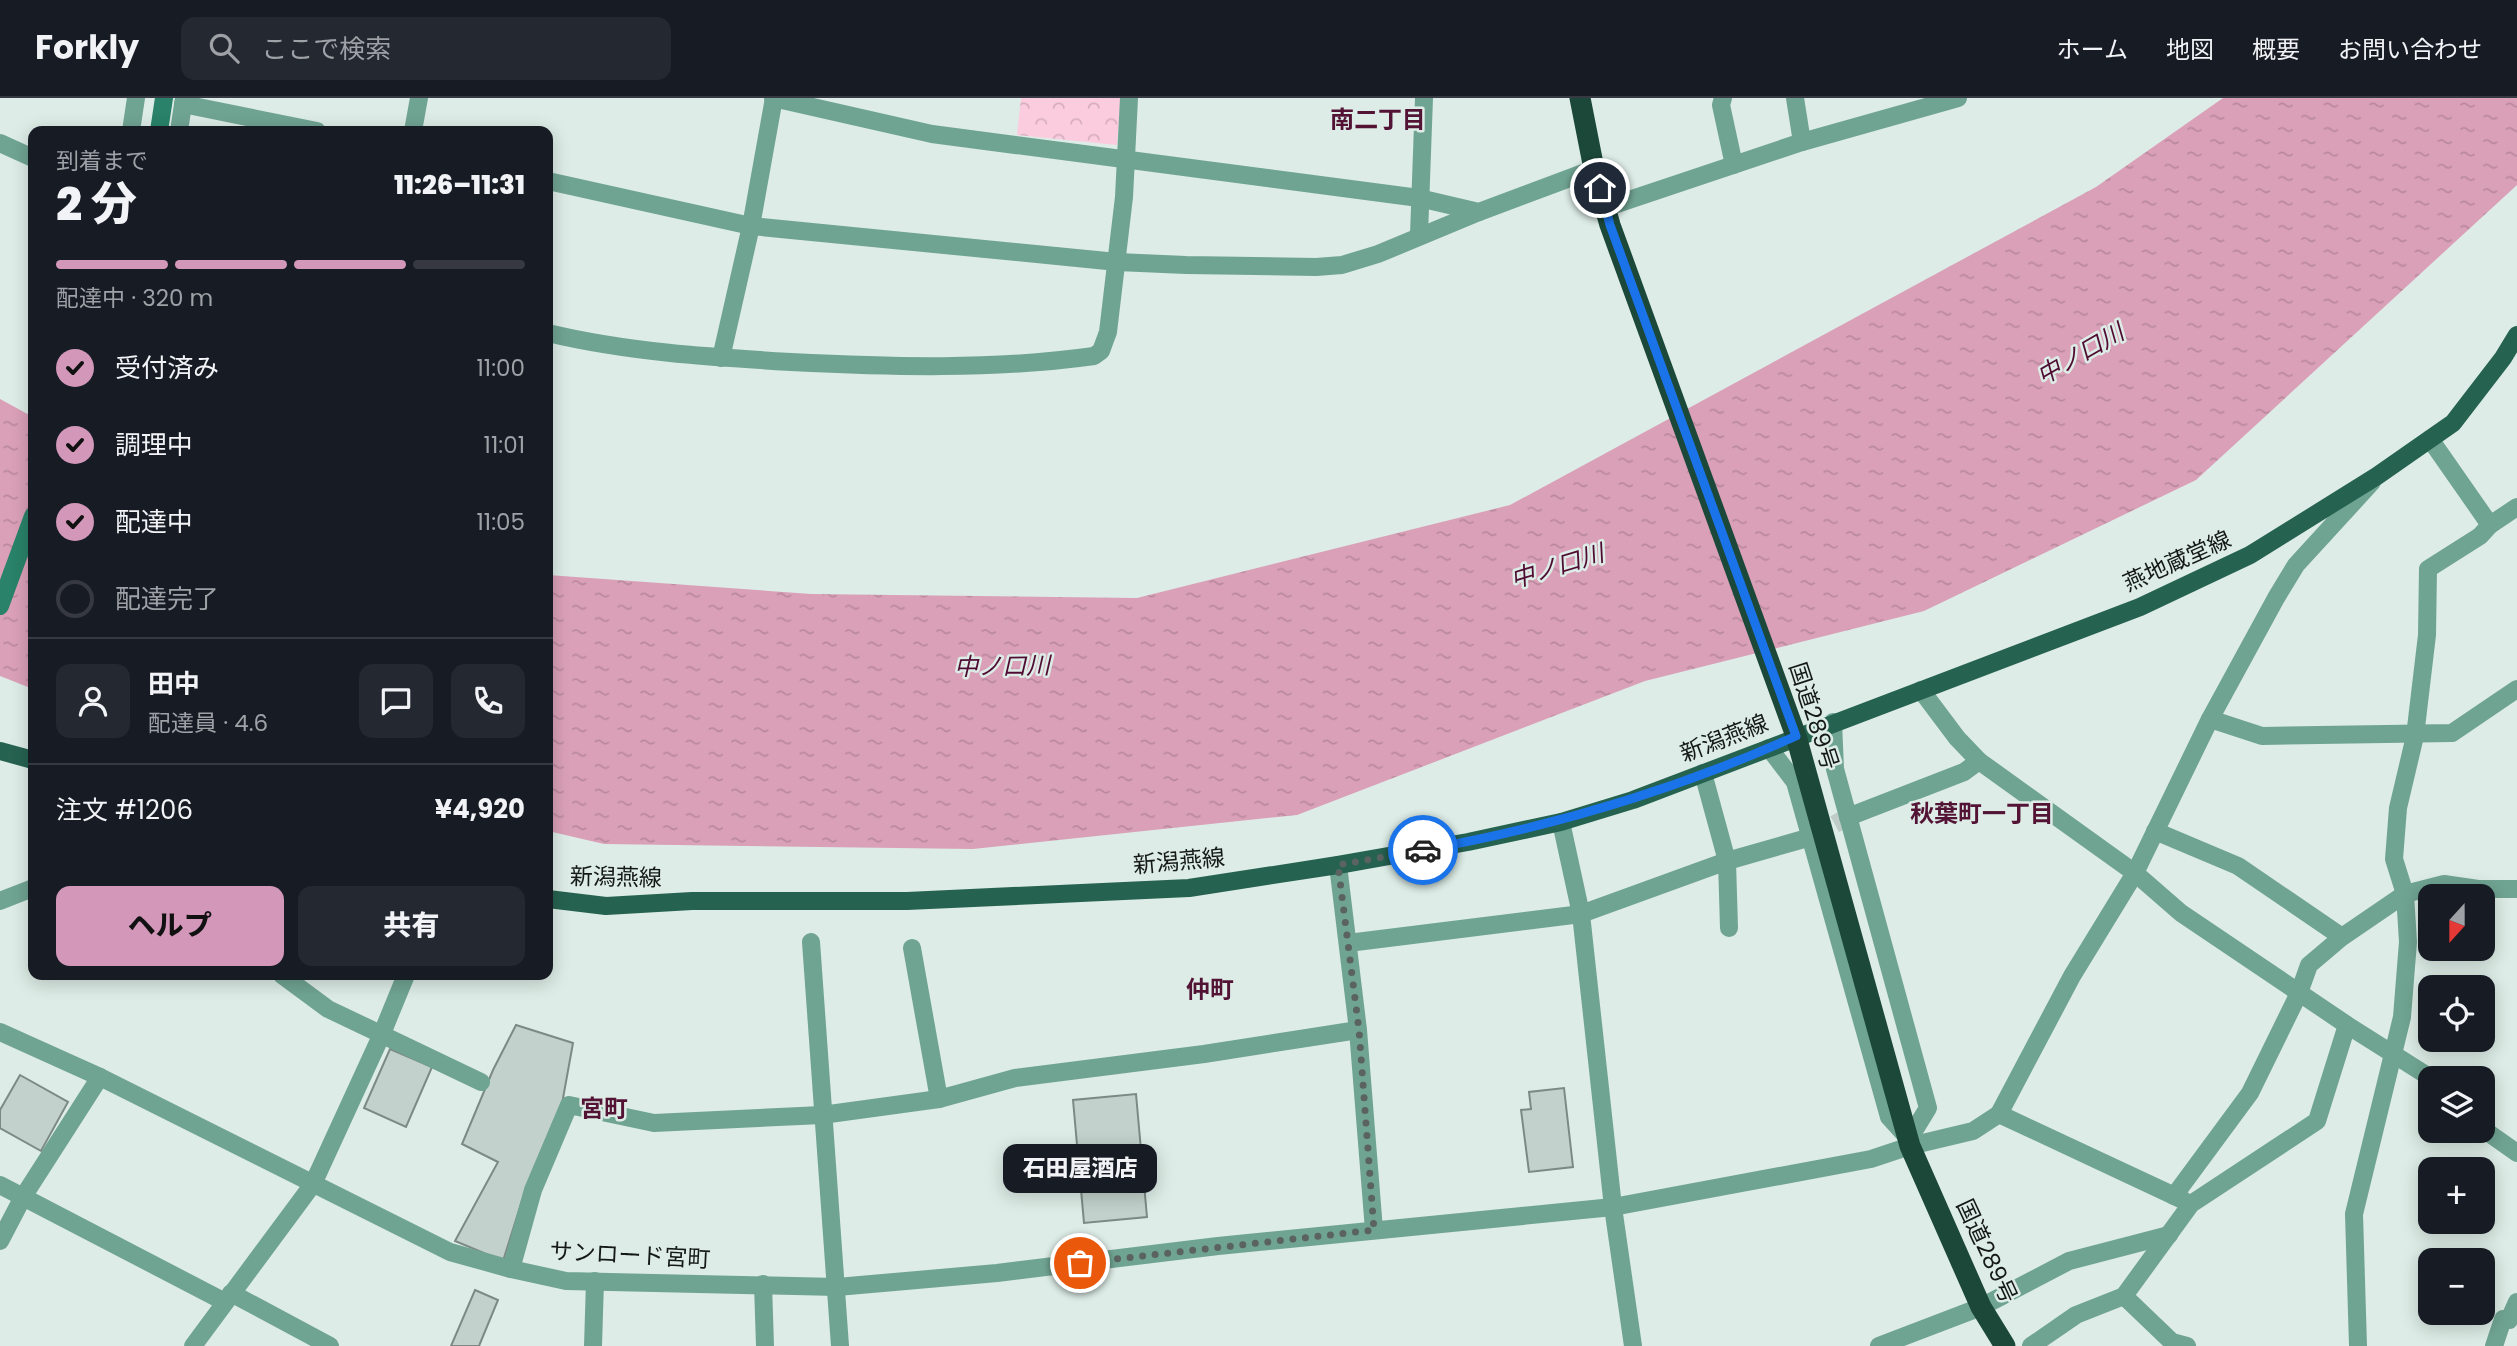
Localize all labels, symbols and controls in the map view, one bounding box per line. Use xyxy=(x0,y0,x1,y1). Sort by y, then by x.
search box xyxy=(181,17,671,80)
text: Forkly xyxy=(35,24,139,71)
icon: search xyxy=(205,29,243,67)
text: ここで検索 xyxy=(261,31,391,67)
text: ホーム xyxy=(2057,33,2128,66)
text: 地図 xyxy=(2166,33,2214,66)
text: 概要 xyxy=(2252,33,2300,66)
text: お問い合わせ xyxy=(2338,33,2482,66)
district label: 南二丁目 xyxy=(1330,103,1426,136)
text: 到着まで xyxy=(56,145,148,177)
pin xyxy=(1570,158,1630,218)
text: 11:26–11:31 xyxy=(394,167,525,203)
icon: home xyxy=(1581,169,1619,207)
text: 2 分 xyxy=(56,172,137,236)
text: 配達中 · 320 m xyxy=(56,282,213,314)
water label: 中ノ口川 xyxy=(2030,314,2132,392)
icon: check xyxy=(56,349,94,387)
text: 受付済み xyxy=(115,350,219,386)
text: 11:00 xyxy=(476,352,525,384)
icon: check xyxy=(56,426,94,464)
text: 調理中 xyxy=(115,427,193,463)
text: 11:01 xyxy=(484,429,525,461)
icon: check xyxy=(56,503,94,541)
text: 配達中 xyxy=(115,504,193,540)
text: 11:05 xyxy=(476,506,525,538)
street label: 燕地蔵堂線 xyxy=(2118,523,2236,599)
water label: 中ノ口川 xyxy=(1506,535,1611,596)
text: 配達完了 xyxy=(115,581,219,617)
water label: 中ノ口川 xyxy=(954,649,1053,683)
street label: 国道289号 xyxy=(1782,658,1846,774)
button: person xyxy=(56,664,130,738)
button: chat xyxy=(359,664,433,738)
button: phone xyxy=(451,664,525,738)
text: 田中 xyxy=(148,666,200,702)
text: 配達員 · 4.6 xyxy=(148,707,268,739)
street label: 新潟燕線 xyxy=(1675,707,1773,769)
text: ¥4,920 xyxy=(435,791,525,827)
text: 注文 #1206 xyxy=(56,792,193,828)
district label: 秋葉町一丁目 xyxy=(1910,797,2054,830)
courier xyxy=(1388,815,1458,885)
icon: car xyxy=(1404,831,1442,869)
street label: 新潟燕線 xyxy=(1132,841,1226,881)
street label: 新潟燕線 xyxy=(570,860,662,894)
north arrow xyxy=(2418,884,2496,961)
map controls xyxy=(2418,884,2495,1325)
button: ヘルプ xyxy=(56,886,284,966)
button: 共有 xyxy=(298,886,525,966)
district label: 仲町 xyxy=(1186,973,1234,1006)
button: locate xyxy=(2418,975,2495,1052)
button: layers xyxy=(2418,1066,2495,1143)
district label: 宮町 xyxy=(580,1092,628,1125)
callout: 石田屋酒店 xyxy=(1003,1144,1157,1193)
text: 石田屋酒店 xyxy=(1023,1152,1138,1184)
button: + xyxy=(2418,1157,2495,1234)
street label: 国道289号 xyxy=(1949,1194,2025,1308)
pin xyxy=(1050,1233,1110,1293)
street label: サンロード宮町 xyxy=(549,1235,711,1275)
icon: bag xyxy=(1061,1244,1099,1282)
button: − xyxy=(2418,1248,2495,1325)

